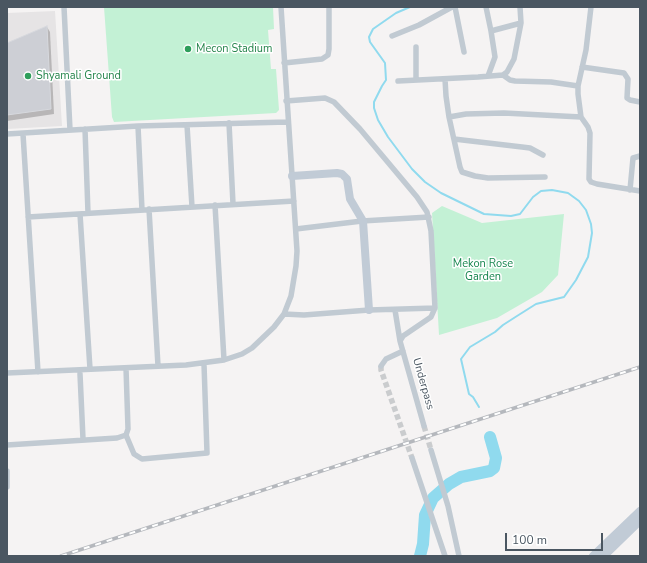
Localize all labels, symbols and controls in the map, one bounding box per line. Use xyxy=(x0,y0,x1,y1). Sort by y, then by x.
place label: Mecon Stadium xyxy=(196,42,272,56)
marker: Mecon Stadium xyxy=(183,44,193,54)
place label: Shyamali Ground xyxy=(36,69,121,83)
marker: Shyamali Ground xyxy=(23,71,33,81)
park label: Mekon Rose Garden xyxy=(453,257,513,283)
street label: Underpass xyxy=(409,357,437,411)
scale bar xyxy=(507,525,605,551)
text: 100 m xyxy=(512,532,547,548)

